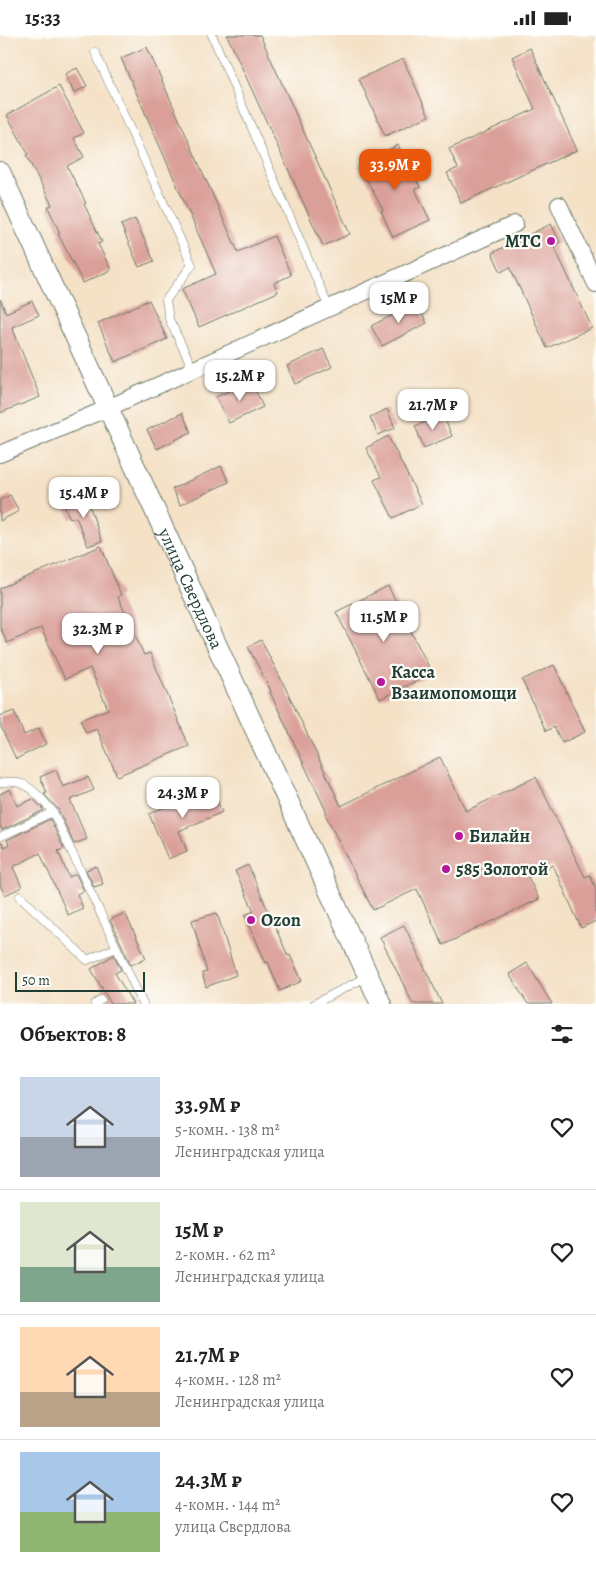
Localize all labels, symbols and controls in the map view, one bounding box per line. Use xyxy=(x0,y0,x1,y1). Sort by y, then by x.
text: 15:33 xyxy=(25,5,61,31)
pin: 33.9M ₽ xyxy=(349,149,441,191)
text: 33.9M ₽ xyxy=(370,154,420,176)
place label: МТС xyxy=(505,229,541,253)
marker: МТС xyxy=(545,235,557,247)
pin: 15M ₽ xyxy=(364,281,434,324)
text: 15M ₽ xyxy=(381,287,417,309)
pin: 15.2M ₽ xyxy=(194,359,286,402)
text: 15.2M ₽ xyxy=(215,365,265,387)
pin: 21.7M ₽ xyxy=(387,389,479,431)
text: 21.7M ₽ xyxy=(408,394,458,416)
pin: 15.4M ₽ xyxy=(38,477,130,519)
text: 15.4M ₽ xyxy=(60,482,108,504)
street label: улица Свердлова xyxy=(152,523,229,653)
pin: 11.5M ₽ xyxy=(338,601,430,643)
text: 11.5M ₽ xyxy=(360,606,408,628)
pin: 32.3M ₽ xyxy=(52,613,144,655)
text: 32.3M ₽ xyxy=(73,618,123,640)
place label: Касса Взаимопомощи xyxy=(391,660,517,705)
marker: Касса Взаимопомощи xyxy=(375,676,387,688)
pin: 24.3M ₽ xyxy=(137,777,229,819)
text: 24.3M ₽ xyxy=(158,782,208,804)
place label: Билайн xyxy=(469,824,530,848)
marker: Билайн xyxy=(453,830,465,842)
place label: 585 Золотой xyxy=(456,857,549,881)
marker: 585 Золотой xyxy=(440,863,452,875)
place label: Ozon xyxy=(261,908,301,932)
marker: Ozon xyxy=(245,914,257,926)
scale bar xyxy=(15,969,145,992)
text: 50 m xyxy=(22,971,50,990)
text: Объектов: 8 xyxy=(20,1020,126,1048)
icon: filters xyxy=(548,1020,576,1048)
text: 33.9M ₽ xyxy=(175,1091,241,1119)
icon: home xyxy=(60,1097,120,1157)
icon: heart xyxy=(548,1113,576,1141)
text: 5-комн. · 138 m² xyxy=(175,1119,280,1141)
text: Ленинградская улица xyxy=(175,1141,325,1163)
text: 15M ₽ xyxy=(175,1216,223,1244)
icon: home xyxy=(60,1222,120,1282)
icon: heart xyxy=(548,1238,576,1266)
text: 2-комн. · 62 m² xyxy=(175,1244,276,1266)
text: Ленинградская улица xyxy=(175,1266,325,1288)
text: 21.7M ₽ xyxy=(175,1341,239,1369)
icon: home xyxy=(60,1347,120,1407)
icon: heart xyxy=(548,1363,576,1391)
text: 4-комн. · 128 m² xyxy=(175,1369,281,1391)
text: Ленинградская улица xyxy=(175,1391,325,1413)
text: 24.3M ₽ xyxy=(175,1466,242,1494)
icon: home xyxy=(60,1472,120,1532)
icon: heart xyxy=(548,1488,576,1516)
text: 4-комн. · 144 m² xyxy=(175,1494,280,1516)
text: улица Свердлова xyxy=(175,1516,291,1538)

